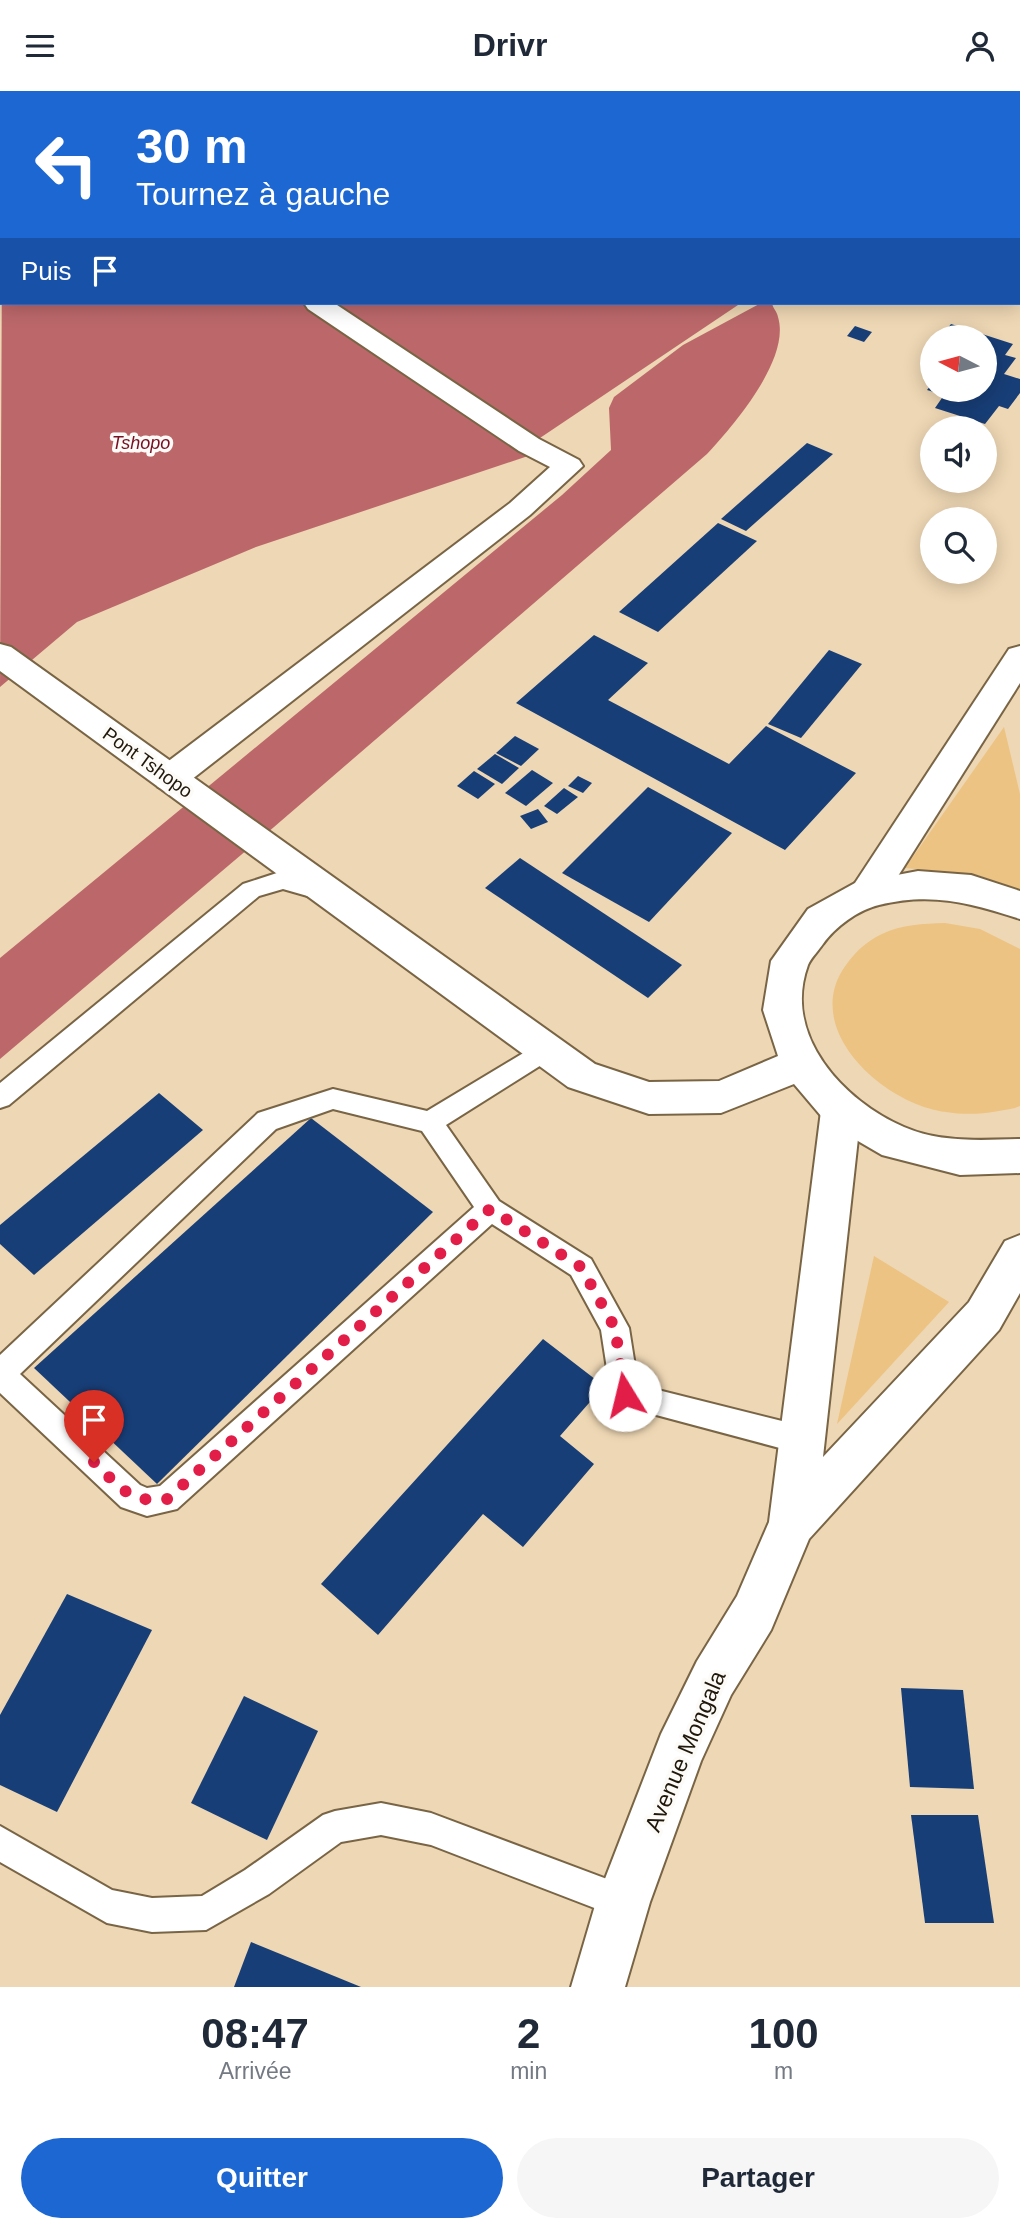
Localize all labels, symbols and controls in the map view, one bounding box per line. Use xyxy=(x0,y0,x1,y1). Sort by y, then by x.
icon: menu xyxy=(21,27,59,65)
text: Drivr xyxy=(473,27,547,63)
icon: person xyxy=(961,27,999,65)
icon: left xyxy=(21,119,112,210)
text: 30 m xyxy=(136,119,248,173)
text: Tournez à gauche xyxy=(136,176,390,212)
icon: arrive xyxy=(86,252,124,290)
text: Puis xyxy=(21,256,72,286)
north arrow xyxy=(920,325,998,403)
map controls xyxy=(920,325,997,584)
button: sound xyxy=(920,416,997,493)
water label: Tshopo xyxy=(112,433,170,453)
button: search xyxy=(920,507,997,584)
street label: Pont Tshopo xyxy=(99,723,196,802)
position arrow xyxy=(588,1358,662,1432)
pin xyxy=(64,1390,124,1462)
icon: arrive xyxy=(75,1401,113,1439)
street label: Avenue Mongala xyxy=(639,1666,731,1835)
text: 08:47 xyxy=(201,2010,309,2057)
text: 2 xyxy=(517,2010,540,2057)
text: 100 xyxy=(749,2010,819,2057)
text: Arrivée xyxy=(219,2058,292,2084)
text: min xyxy=(510,2058,547,2084)
text: m xyxy=(774,2058,793,2084)
button: Quitter xyxy=(21,2138,503,2218)
button: Partager xyxy=(517,2138,999,2218)

